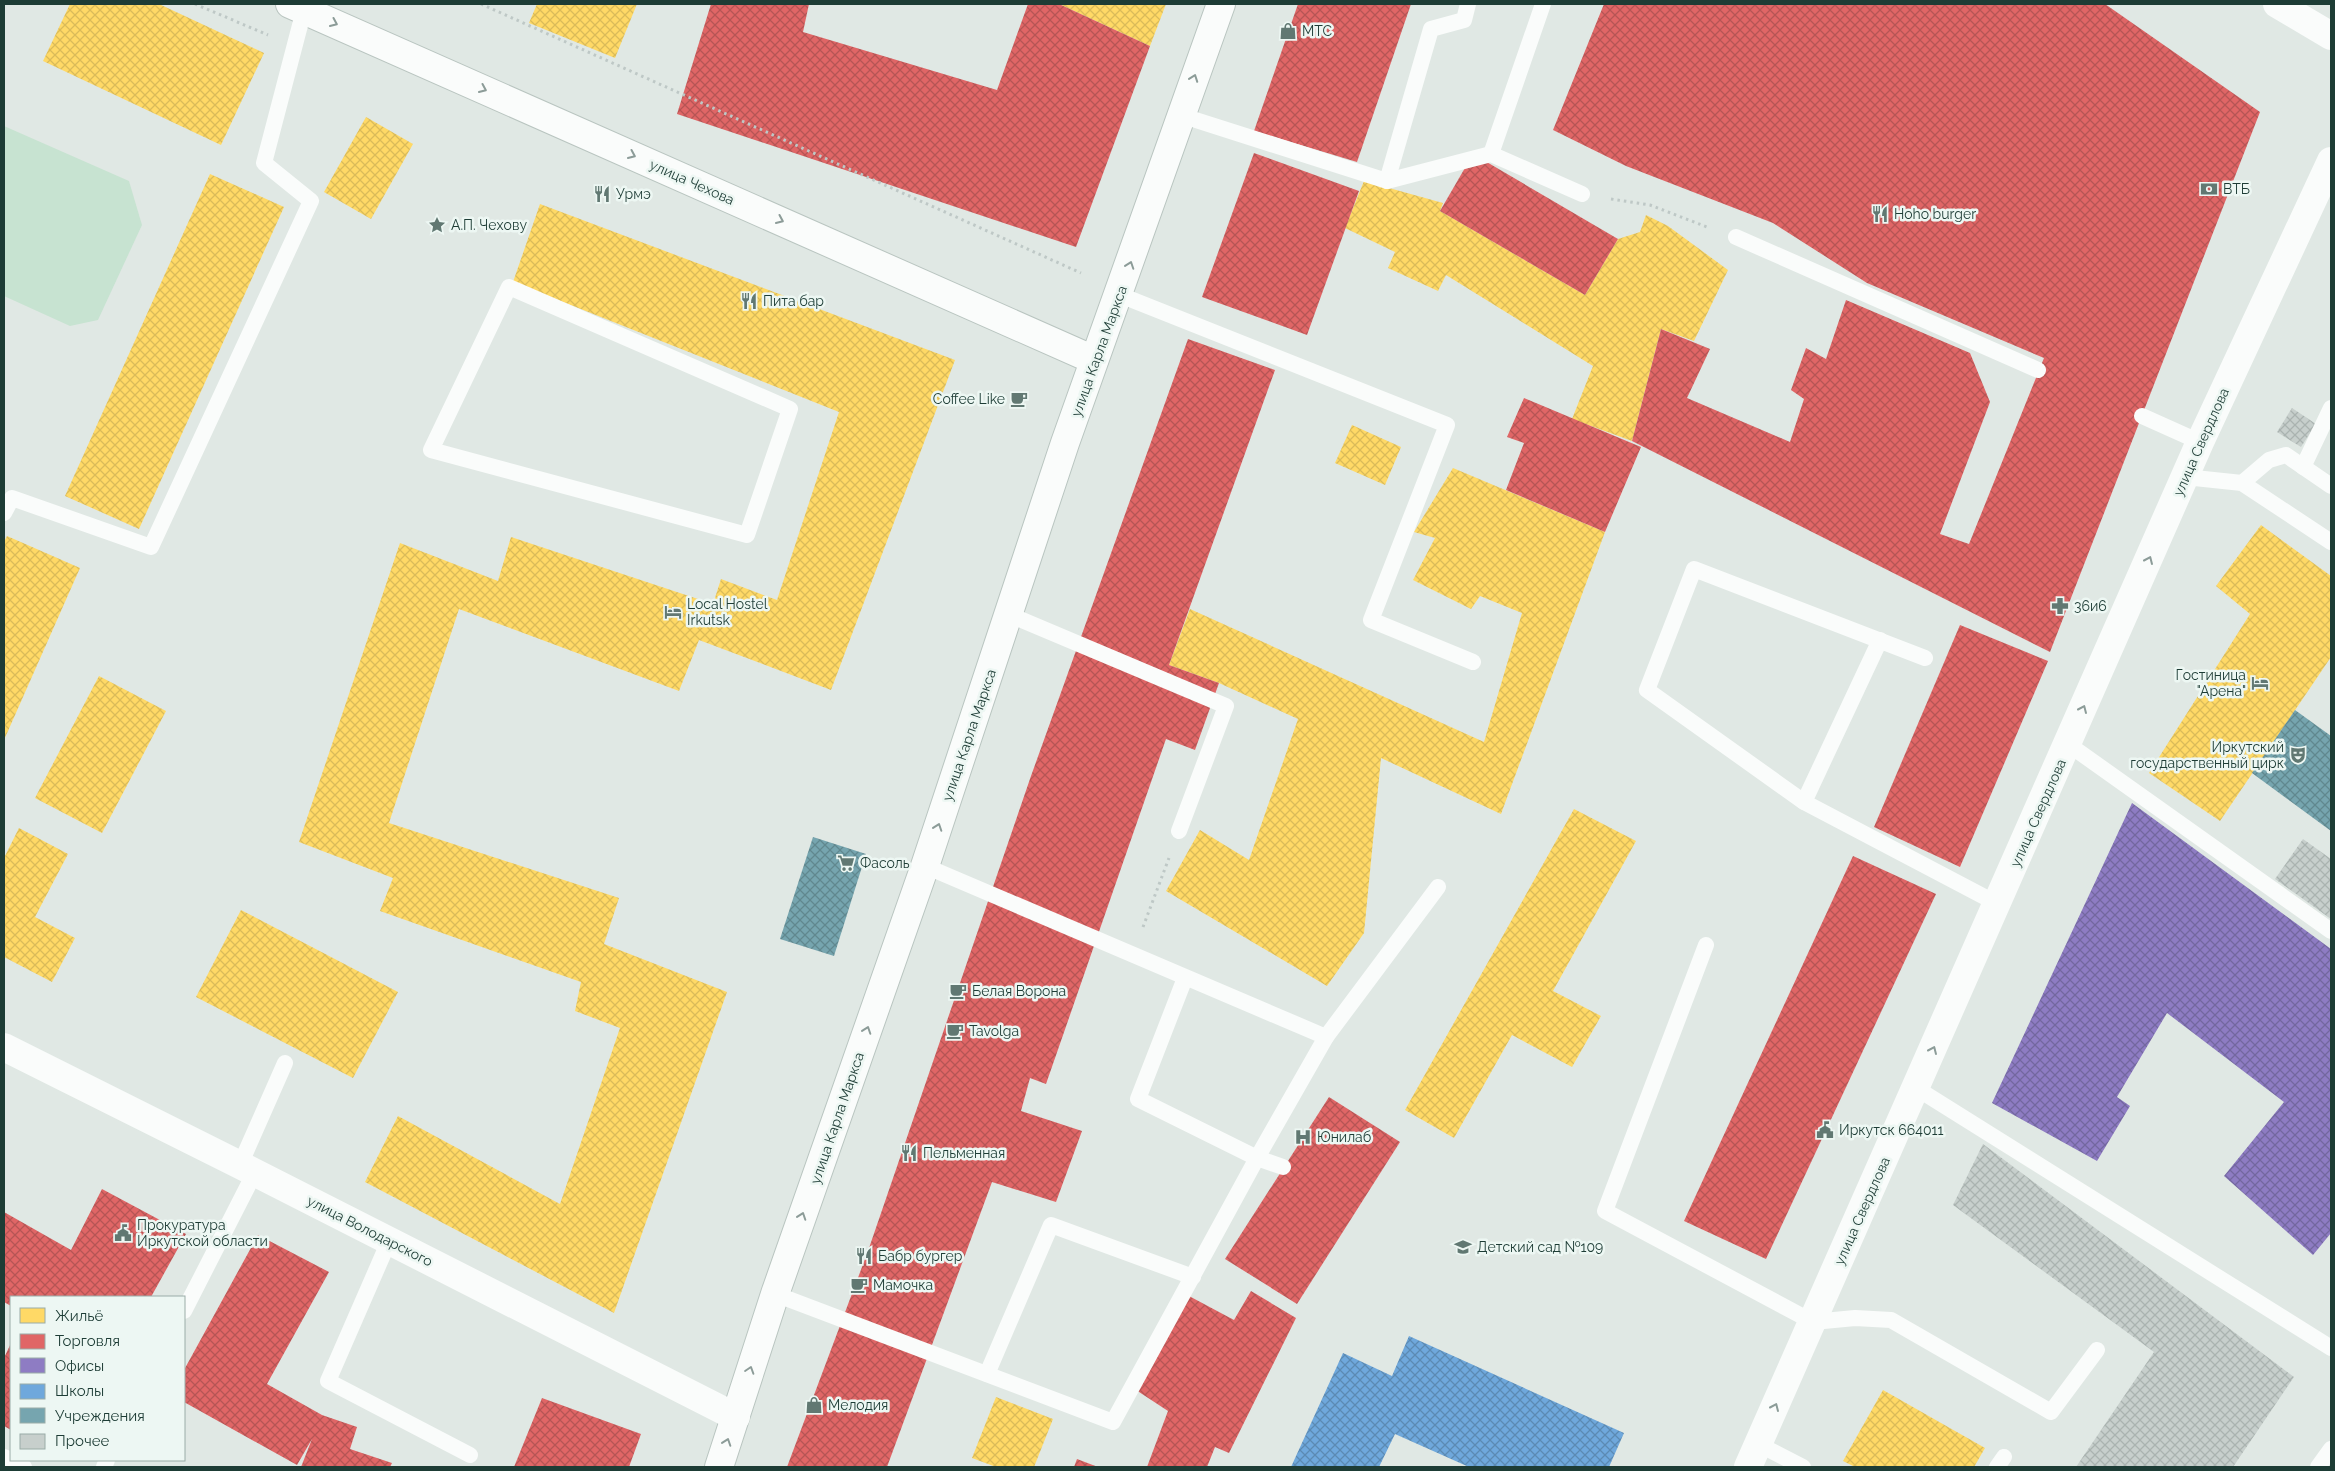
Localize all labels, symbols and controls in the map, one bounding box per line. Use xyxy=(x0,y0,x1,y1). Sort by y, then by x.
one-way arrow xyxy=(329,17,338,28)
shop icon: МТС xyxy=(1278,21,1298,41)
place label: МТС xyxy=(1302,23,1332,39)
one-way arrow xyxy=(1188,75,1198,83)
one-way arrow xyxy=(478,83,487,94)
one-way arrow xyxy=(627,148,636,159)
street label: улица Чехова xyxy=(647,156,737,208)
bank icon: ВТБ xyxy=(2199,179,2219,199)
place label: ВТБ xyxy=(2223,181,2250,197)
restaurant icon: Урмэ xyxy=(592,184,612,204)
place label: Урмэ xyxy=(616,186,651,202)
restaurant icon: Hoho burger xyxy=(1870,204,1890,224)
place label: Hoho burger xyxy=(1894,206,1976,222)
one-way arrow xyxy=(775,214,784,225)
place icon: А.П. Чехову xyxy=(427,215,447,235)
place label: А.П. Чехову xyxy=(451,217,527,233)
one-way arrow xyxy=(1124,262,1134,270)
street label: улица Карла Маркса xyxy=(1068,283,1130,419)
restaurant icon: Пита бар xyxy=(739,291,759,311)
place label: Пита бар xyxy=(763,293,824,309)
street label: улица Свердлова xyxy=(2170,385,2232,499)
cafe icon: Coffee Like xyxy=(1009,389,1029,409)
place label: Coffee Like xyxy=(933,391,1005,407)
one-way arrow xyxy=(2143,557,2153,565)
place label: Local Hostel Irkutsk xyxy=(687,596,768,628)
pharmacy icon: 36и6 xyxy=(2050,596,2070,616)
place label: 36и6 xyxy=(2074,598,2107,614)
hotel icon: Local Hostel Irkutsk xyxy=(663,602,683,622)
street label: улица Карла Маркса xyxy=(939,667,999,803)
place label: Гостиница "Арена" xyxy=(2176,667,2246,699)
hotel icon: Гостиница "Арена" xyxy=(2250,673,2270,693)
one-way arrow xyxy=(2077,705,2088,714)
place label: Иркутский государственный цирк xyxy=(2130,739,2284,771)
theatre icon: Иркутский государственный цирк xyxy=(2288,745,2308,765)
street label: улица Свердлова xyxy=(2007,756,2069,870)
one-way arrow xyxy=(932,823,942,832)
supermarket icon: Фасоль xyxy=(836,853,856,873)
place label: Фасоль xyxy=(860,855,910,871)
cafe icon: Белая Ворона xyxy=(948,981,968,1001)
place label: Белая Ворона xyxy=(972,983,1066,999)
cafe icon: Tavolga xyxy=(945,1021,965,1041)
place label: Tavolga xyxy=(969,1023,1019,1039)
one-way arrow xyxy=(861,1026,871,1035)
one-way arrow xyxy=(1927,1046,1938,1055)
street label: улица Карла Маркса xyxy=(807,1050,867,1186)
public building icon: Иркутск 664011 xyxy=(1815,1120,1835,1140)
place label: Иркутск 664011 xyxy=(1839,1122,1943,1138)
hospital icon: Юнилаб xyxy=(1293,1127,1313,1147)
place label: Юнилаб xyxy=(1317,1129,1371,1145)
restaurant icon: Пельменная xyxy=(899,1143,919,1163)
place label: Пельменная xyxy=(923,1145,1005,1161)
street label: улица Свердлова xyxy=(1831,1154,1893,1268)
street label: улица Володарского xyxy=(305,1192,435,1270)
one-way arrow xyxy=(796,1213,806,1221)
place label: Прокуратура Иркутской области xyxy=(137,1217,268,1249)
public building icon: Прокуратура Иркутской области xyxy=(113,1223,133,1243)
school or university icon: Детский сад №109 xyxy=(1453,1237,1473,1257)
place label: Детский сад №109 xyxy=(1477,1239,1603,1255)
restaurant icon: Бабр бургер xyxy=(854,1246,874,1266)
place label: Бабр бургер xyxy=(878,1248,963,1264)
cafe icon: Мамочка xyxy=(849,1275,869,1295)
place label: Мамочка xyxy=(873,1277,933,1293)
legend xyxy=(10,1296,185,1461)
text: Жильё xyxy=(55,1307,104,1325)
text: Торговля xyxy=(55,1332,120,1350)
text: Офисы xyxy=(55,1357,104,1375)
one-way arrow xyxy=(745,1367,755,1375)
text: Школы xyxy=(55,1382,104,1400)
shop icon: Мелодия xyxy=(804,1395,824,1415)
place label: Мелодия xyxy=(828,1397,888,1413)
one-way arrow xyxy=(1769,1403,1780,1412)
text: Учреждения xyxy=(55,1407,145,1425)
text: Прочее xyxy=(55,1432,109,1450)
one-way arrow xyxy=(721,1438,731,1447)

